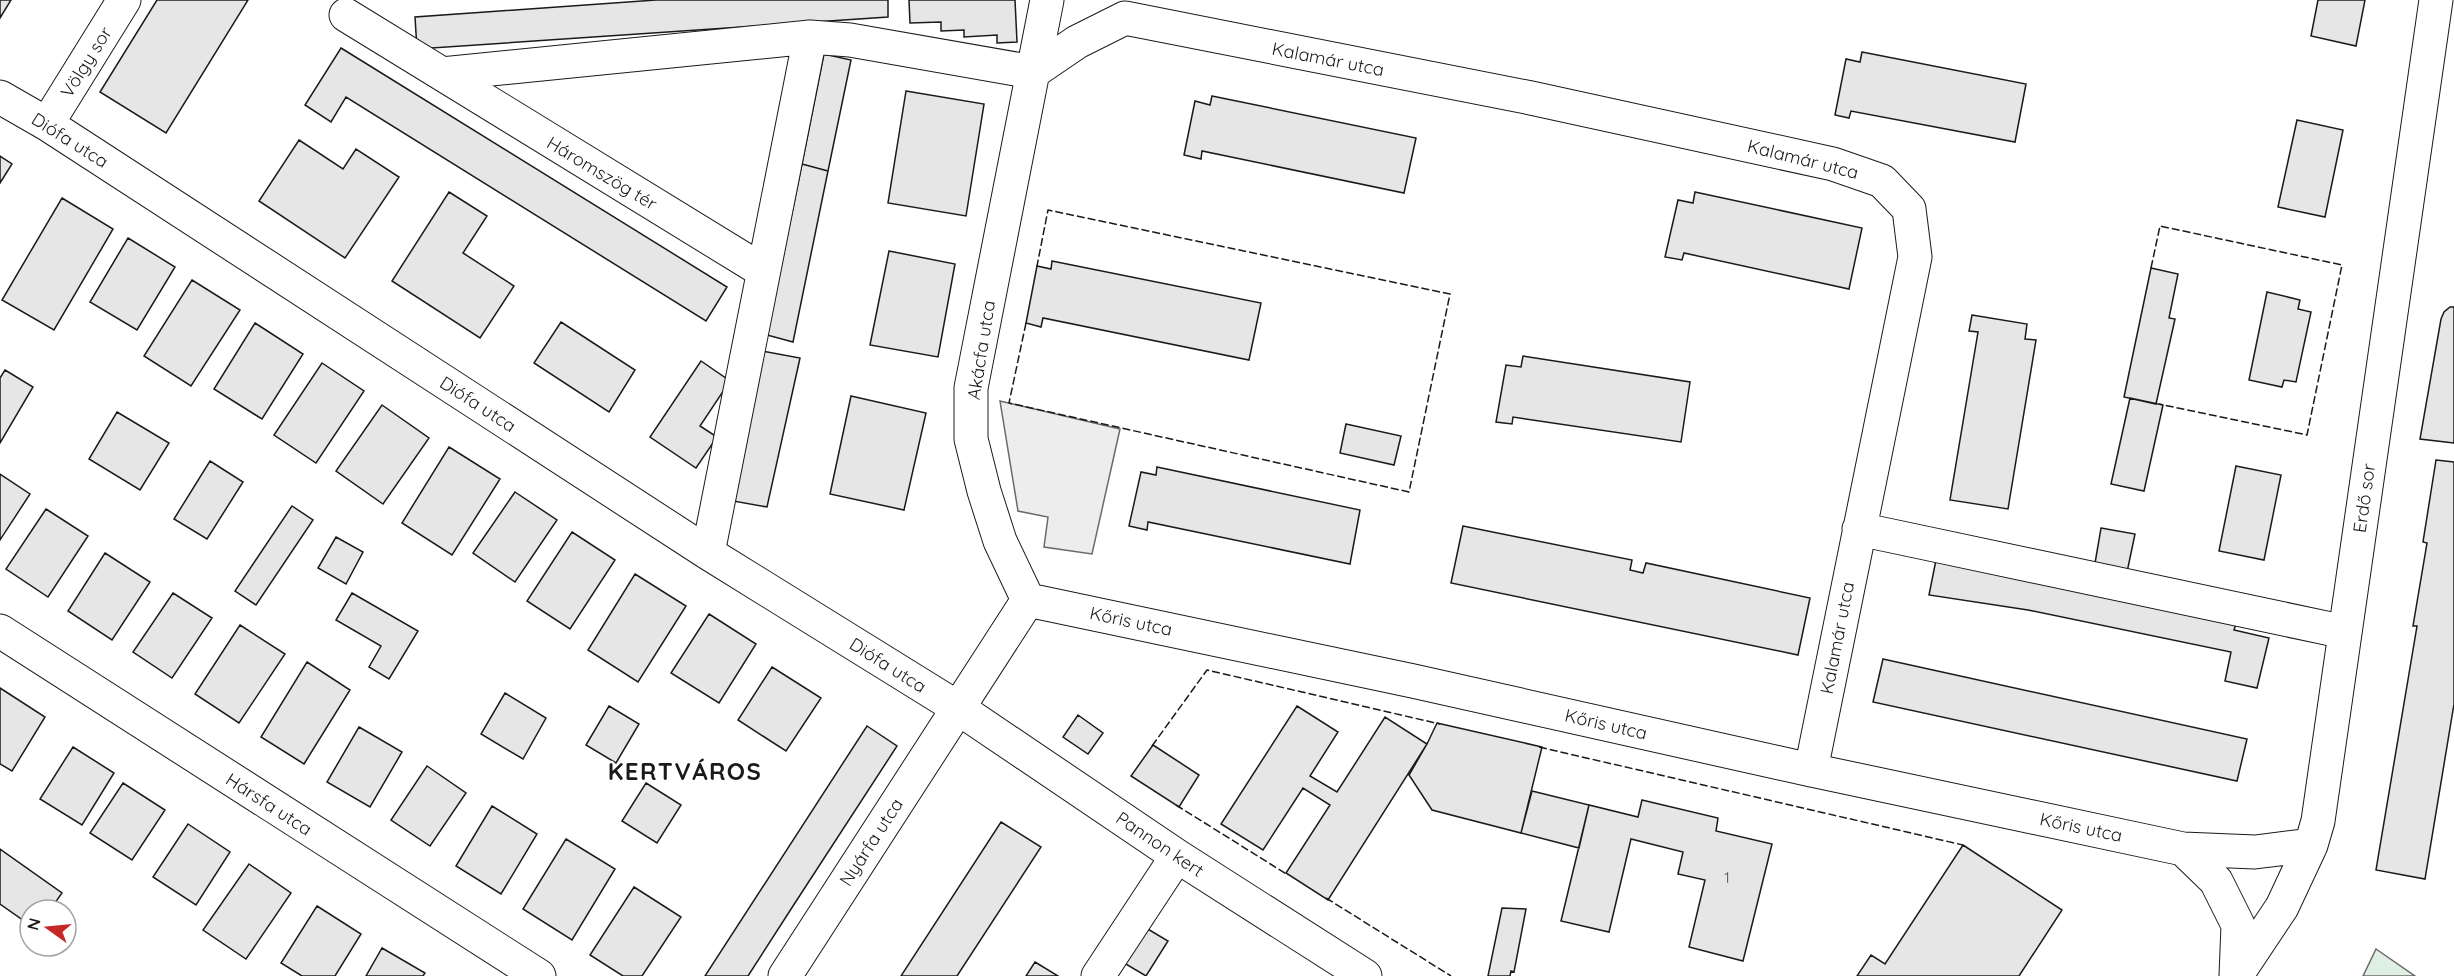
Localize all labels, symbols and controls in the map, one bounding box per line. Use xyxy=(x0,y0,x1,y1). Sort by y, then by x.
street label: Völgy sor xyxy=(55,22,117,102)
street label: Kalamár utca xyxy=(1270,37,1386,81)
street label: Diófa utca xyxy=(27,107,113,173)
street label: Háromszög tér xyxy=(543,131,662,215)
street label: Kalamár utca xyxy=(1745,134,1861,184)
street label: Akácfa utca xyxy=(962,299,1000,401)
street label: Diófa utca xyxy=(435,371,521,437)
street label: Erdő sor xyxy=(2348,462,2380,534)
street label: Kalamár utca xyxy=(1815,580,1859,696)
street label: Kőris utca xyxy=(1088,601,1174,641)
street label: Diófa utca xyxy=(845,632,931,698)
street label: Kőris utca xyxy=(1563,703,1649,745)
district label: KERTVÁROS xyxy=(608,756,762,786)
street label: Hársfa utca xyxy=(222,768,316,840)
street label: Nyárfa utca xyxy=(834,794,908,890)
street label: Pannon kert xyxy=(1112,806,1208,882)
street label: Kőris utca xyxy=(2038,807,2124,847)
house number: 1 xyxy=(1724,868,1730,887)
north arrow xyxy=(18,898,78,958)
text: N xyxy=(22,916,45,932)

